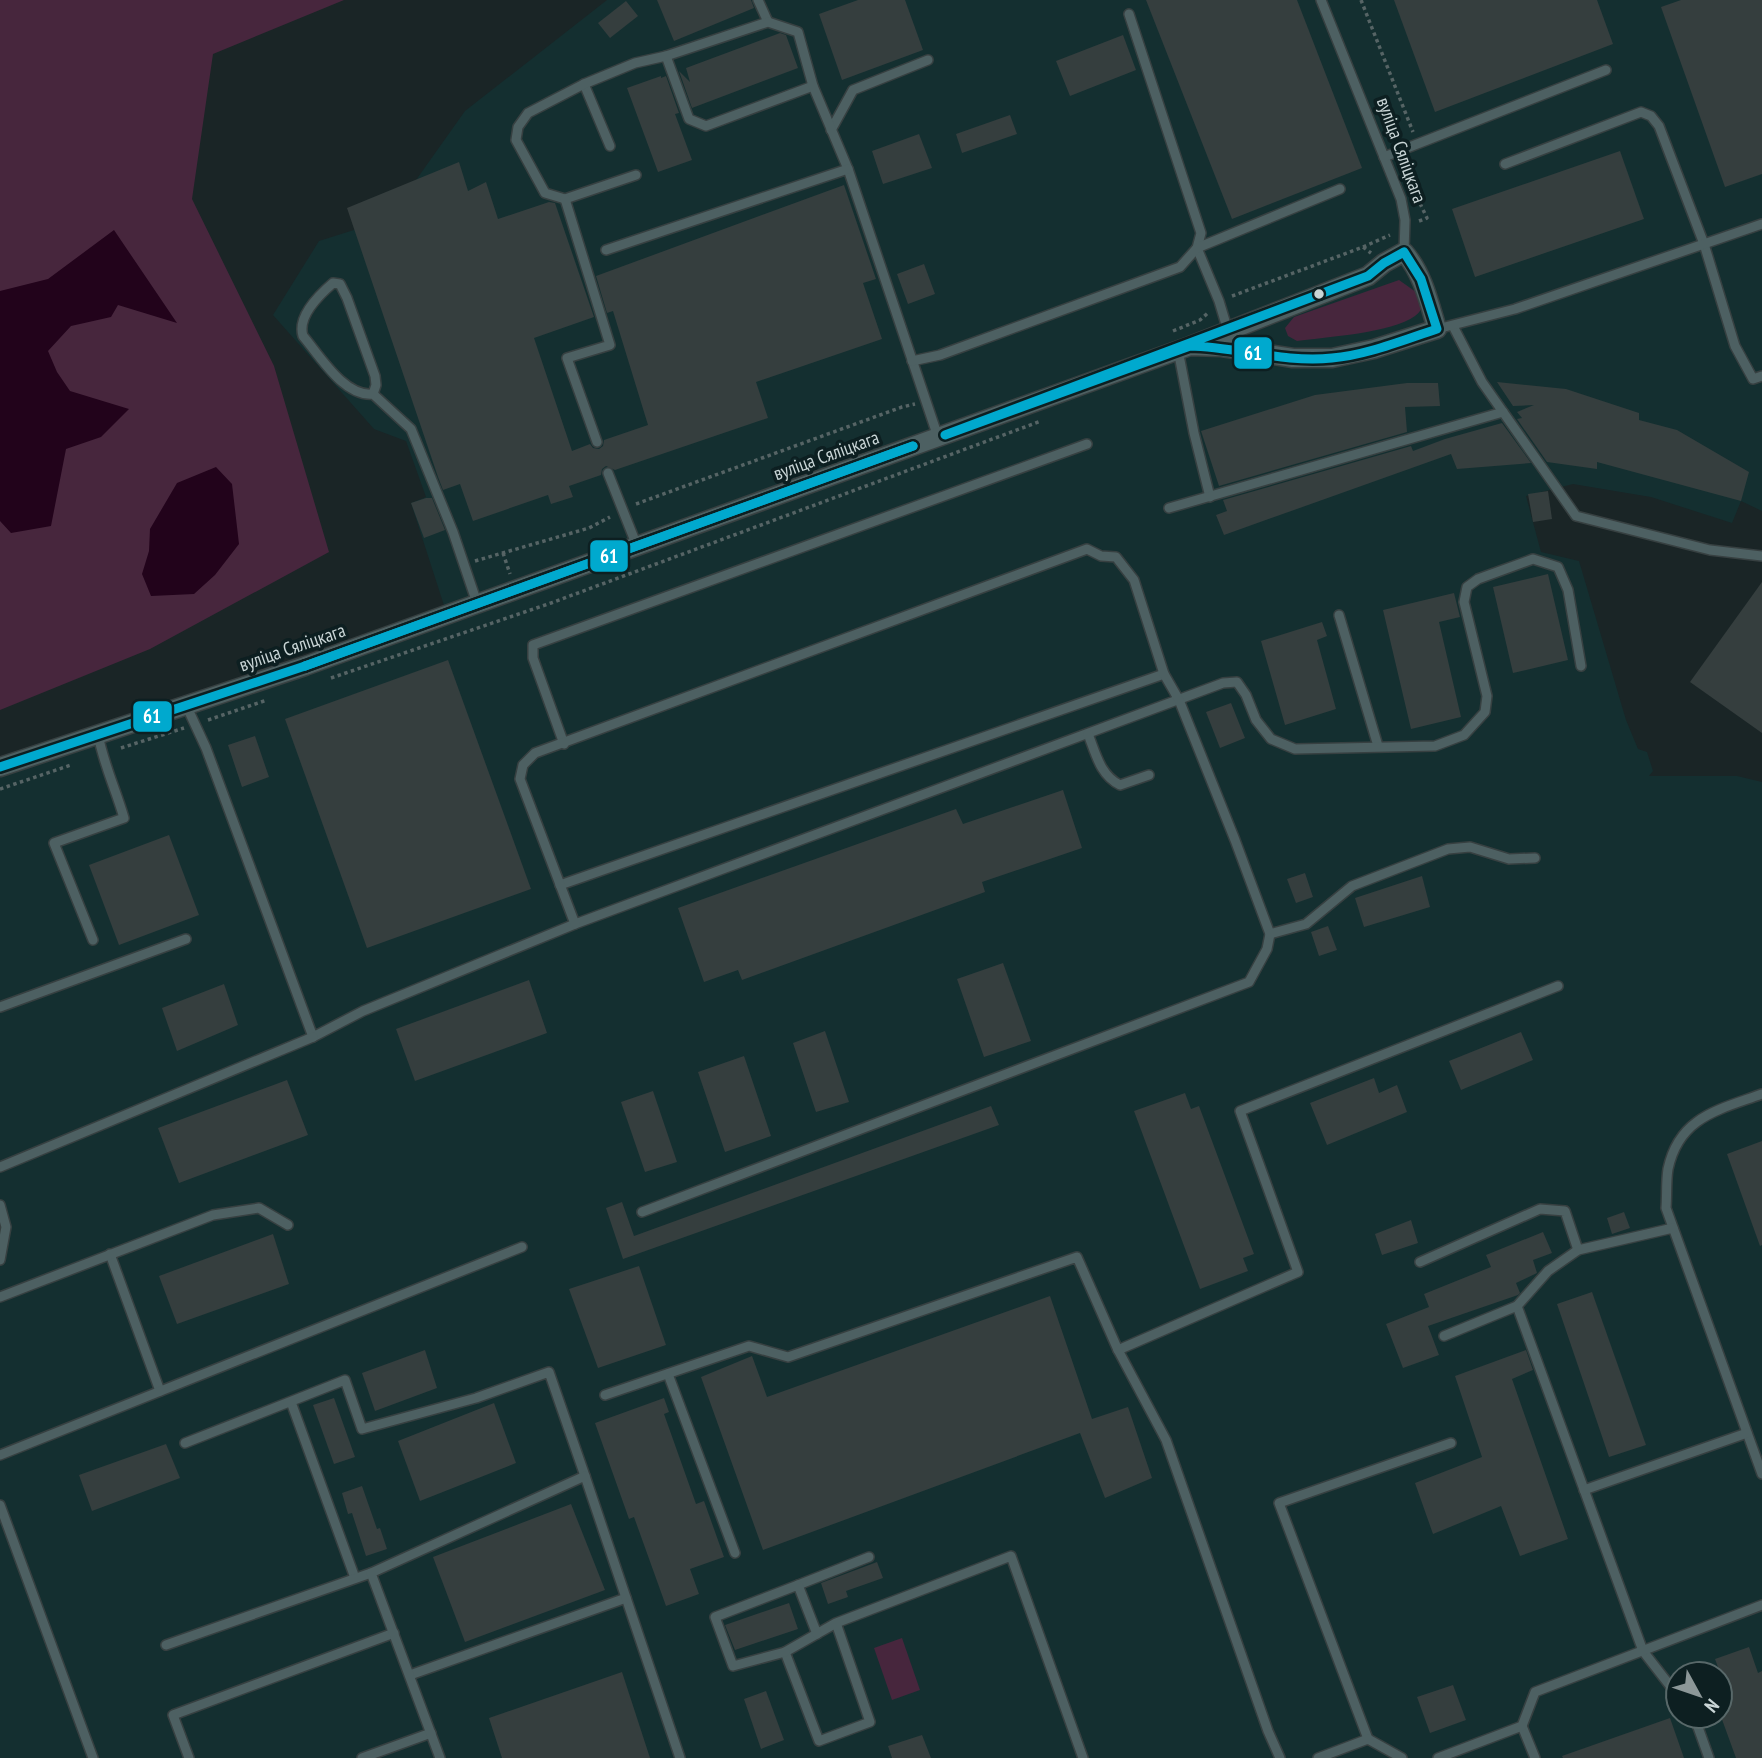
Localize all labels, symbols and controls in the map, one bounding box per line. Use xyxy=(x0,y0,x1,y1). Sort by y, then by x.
street label: вуліца Сяліцкага xyxy=(1372,94,1432,206)
unlabelled marker xyxy=(1312,287,1326,301)
line badge: 61 xyxy=(1233,336,1273,370)
text: 61 xyxy=(1244,341,1262,365)
street label: вуліца Сяліцкага xyxy=(770,425,882,485)
line badge: 61 xyxy=(589,539,629,573)
text: 61 xyxy=(600,544,618,568)
street label: вуліца Сяліцкага xyxy=(236,618,348,676)
line badge: 61 xyxy=(132,700,173,733)
text: 61 xyxy=(143,704,161,728)
north arrow xyxy=(1664,1660,1734,1730)
text: N xyxy=(1700,1694,1725,1718)

